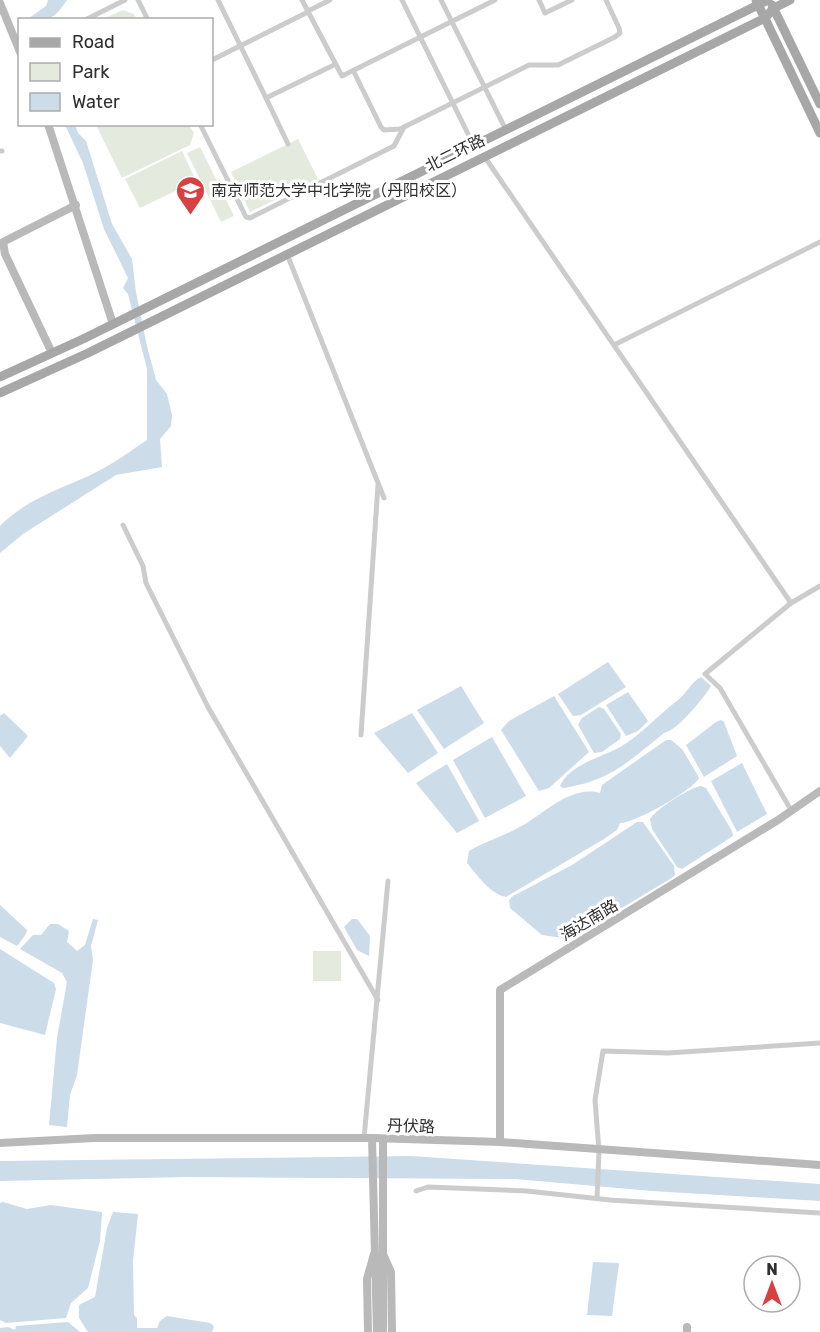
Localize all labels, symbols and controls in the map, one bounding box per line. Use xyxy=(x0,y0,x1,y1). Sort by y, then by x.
legend xyxy=(18,18,213,126)
text: Road xyxy=(72,31,115,53)
text: Park xyxy=(72,61,110,83)
text: Water xyxy=(72,91,120,113)
street label: 北二环路 xyxy=(422,130,488,176)
school or university icon: 南京师范大学中北学院（丹阳校区） xyxy=(174,174,206,216)
place label: 南京师范大学中北学院（丹阳校区） xyxy=(211,181,467,200)
street label: 海达南路 xyxy=(557,895,621,945)
street label: 丹伏路 xyxy=(387,1116,435,1136)
north arrow xyxy=(742,1254,802,1314)
text: N xyxy=(766,1260,778,1279)

